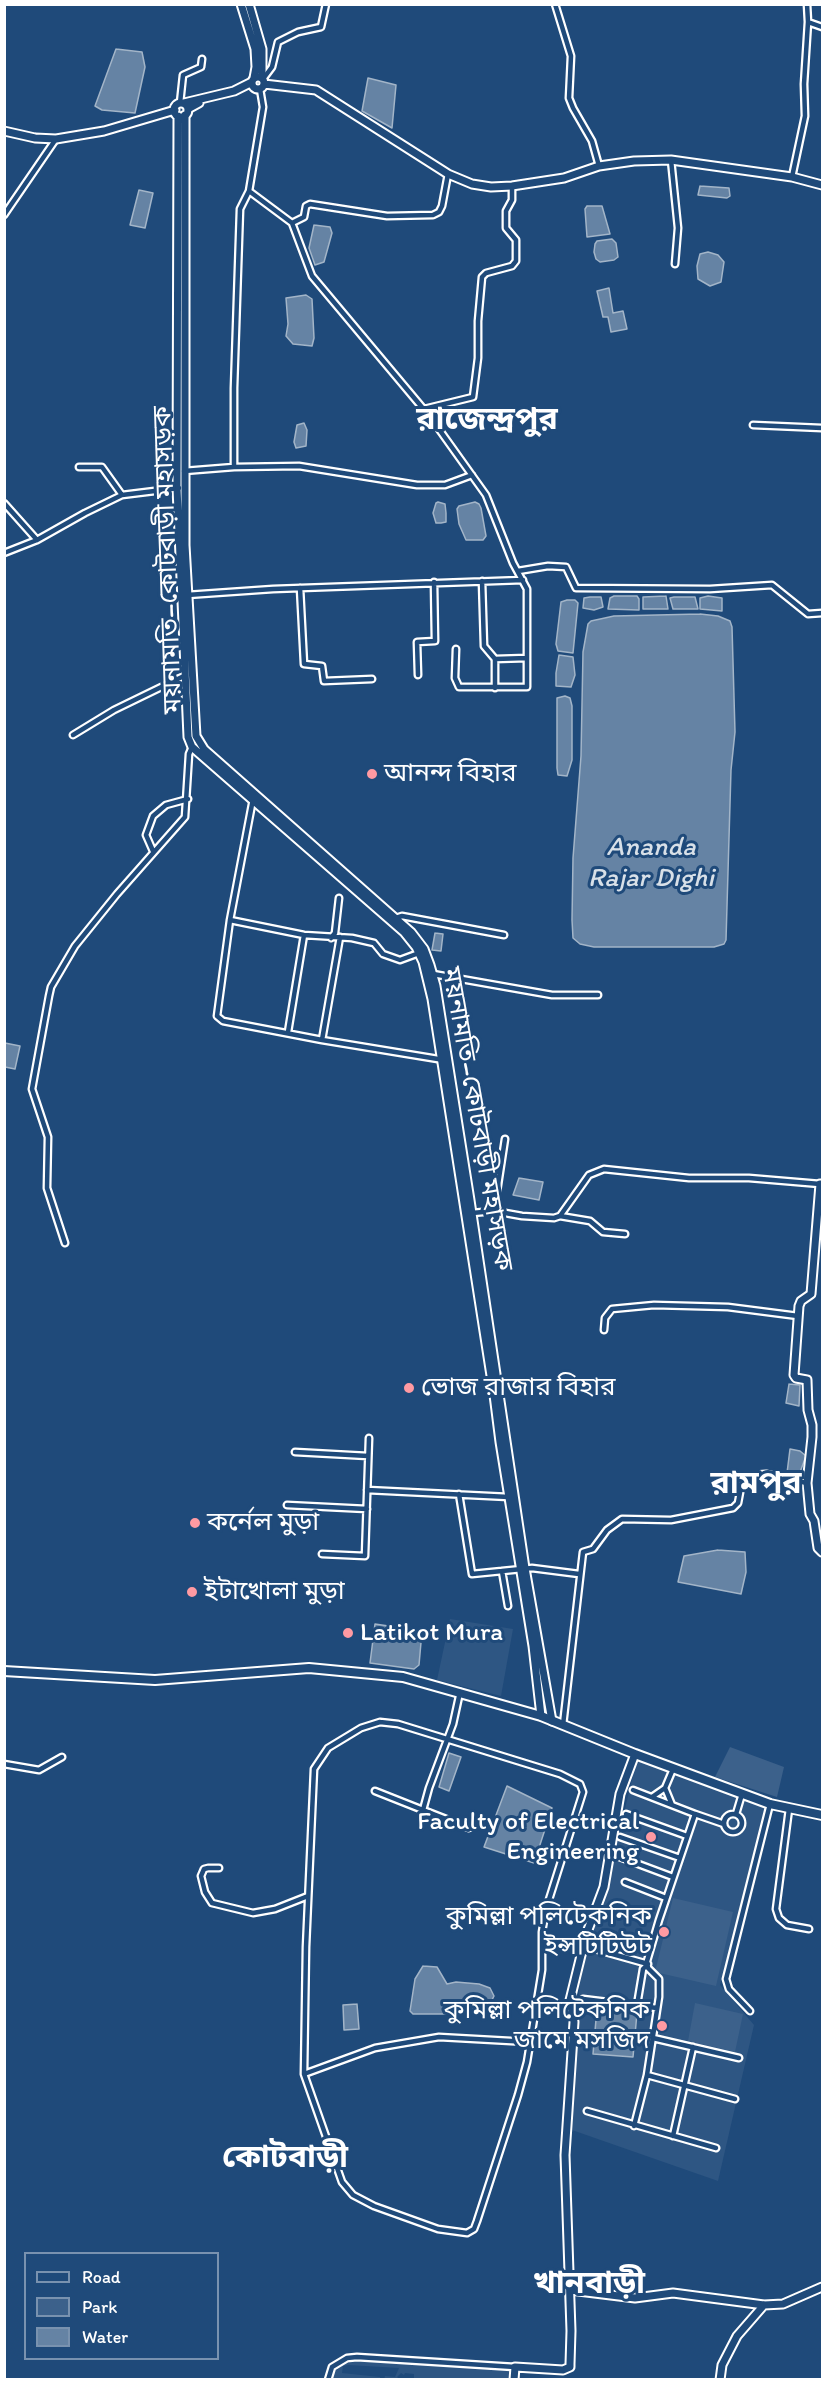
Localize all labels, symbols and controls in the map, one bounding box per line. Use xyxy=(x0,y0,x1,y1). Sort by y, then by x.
district label: রাজেন্দ্রপুর xyxy=(416,402,558,440)
street label: ময়নামতি–কোটবাড়ী মহাসড়ক xyxy=(148,406,190,714)
place label: আনন্দ বিহার xyxy=(384,758,516,790)
marker: আনন্দ বিহার xyxy=(365,767,379,781)
water label: Ananda Rajar Dighi xyxy=(588,832,714,895)
street label: ময়নামতি–কোটবাড়ী মহাসড়ক xyxy=(434,965,518,1273)
place label: ভোজ রাজার বিহার xyxy=(421,1372,616,1404)
marker: ভোজ রাজার বিহার xyxy=(402,1381,416,1395)
district label: রামপুর xyxy=(710,1466,802,1504)
place label: কর্নেল মুড়া xyxy=(207,1507,319,1539)
marker: কর্নেল মুড়া xyxy=(188,1516,202,1530)
place label: ইটাখোলা মুড়া xyxy=(204,1576,345,1608)
marker: ইটাখোলা মুড়া xyxy=(185,1585,199,1599)
place label: Latikot Mura xyxy=(360,1617,503,1649)
marker: Latikot Mura xyxy=(341,1626,355,1640)
place label: Faculty of Electrical Engineering xyxy=(417,1806,639,1868)
marker: Faculty of Electrical Engineering xyxy=(644,1830,658,1844)
place label: কুমিল্লা পলিটেকনিক ইন্সটিটিউট xyxy=(445,1901,652,1962)
marker: কুমিল্লা পলিটেকনিক ইন্সটিটিউট xyxy=(657,1925,671,1939)
place label: কুমিল্লা পলিটেকনিক জামে মসজিদ xyxy=(443,1995,650,2056)
marker: কুমিল্লা পলিটেকনিক জামে মসজিদ xyxy=(655,2019,669,2033)
district label: কোটবাড়ী xyxy=(222,2140,348,2178)
legend xyxy=(24,2252,219,2360)
text: Road xyxy=(82,2266,121,2288)
district label: খানবাড়ী xyxy=(533,2266,645,2304)
text: Park xyxy=(82,2296,117,2318)
text: Water xyxy=(82,2326,128,2348)

